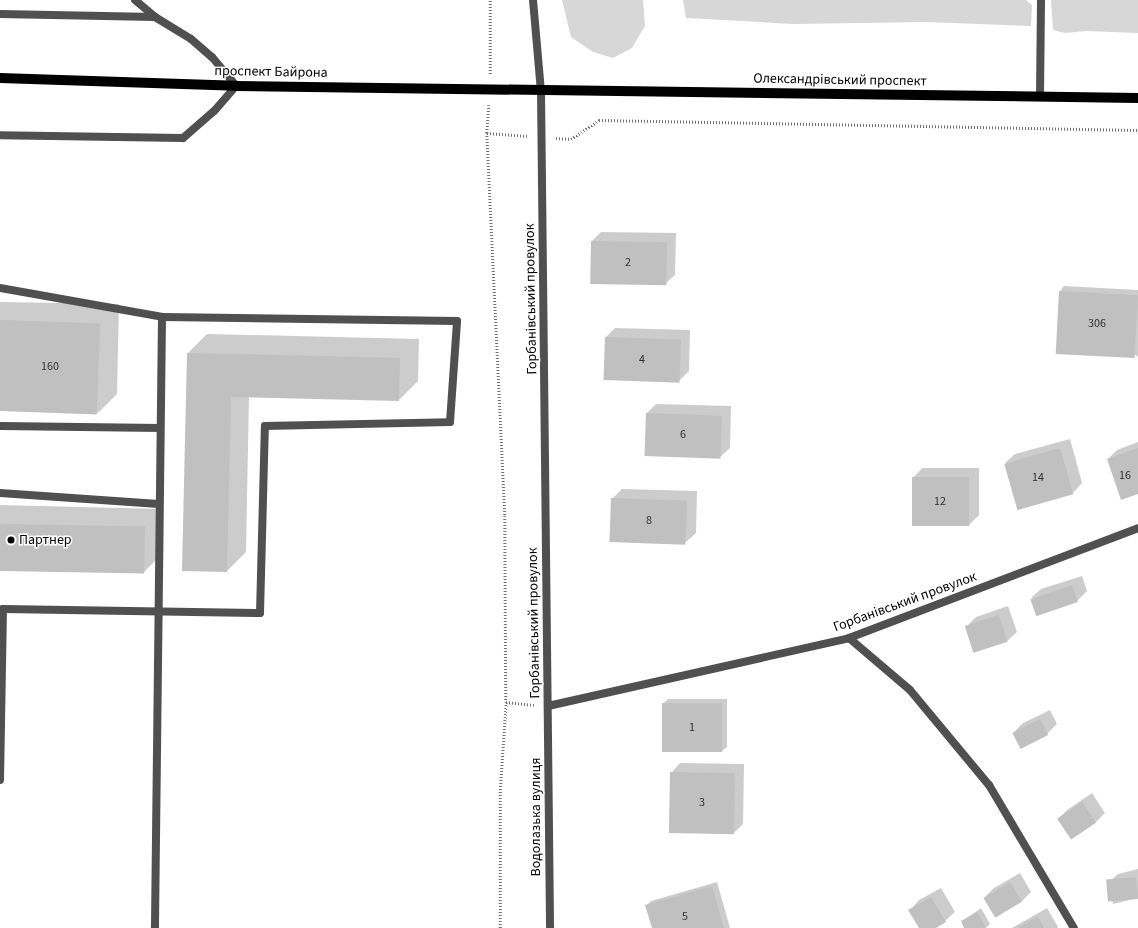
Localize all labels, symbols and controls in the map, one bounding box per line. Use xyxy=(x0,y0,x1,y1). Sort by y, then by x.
street label: проспект Байрона xyxy=(214,63,328,81)
street label: Олександрівський проспект xyxy=(753,70,927,90)
street label: Горбанівський провулок xyxy=(521,223,541,375)
house number: 2 xyxy=(625,256,631,270)
house number: 306 xyxy=(1088,317,1106,331)
house number: 4 xyxy=(639,353,645,367)
house number: 160 xyxy=(41,360,59,374)
house number: 6 xyxy=(680,428,686,442)
house number: 16 xyxy=(1119,469,1131,483)
house number: 14 xyxy=(1032,471,1044,485)
house number: 12 xyxy=(934,495,946,509)
house number: 8 xyxy=(646,514,652,528)
place label: Партнер xyxy=(19,532,72,548)
marker: Партнер xyxy=(6,535,16,545)
street label: Горбанівський провулок xyxy=(524,547,544,699)
street label: Горбанівський провулок xyxy=(831,568,979,636)
house number: 1 xyxy=(689,721,695,735)
street label: Водолазька вулиця xyxy=(528,757,544,877)
house number: 3 xyxy=(699,796,705,810)
house number: 5 xyxy=(682,910,688,924)

